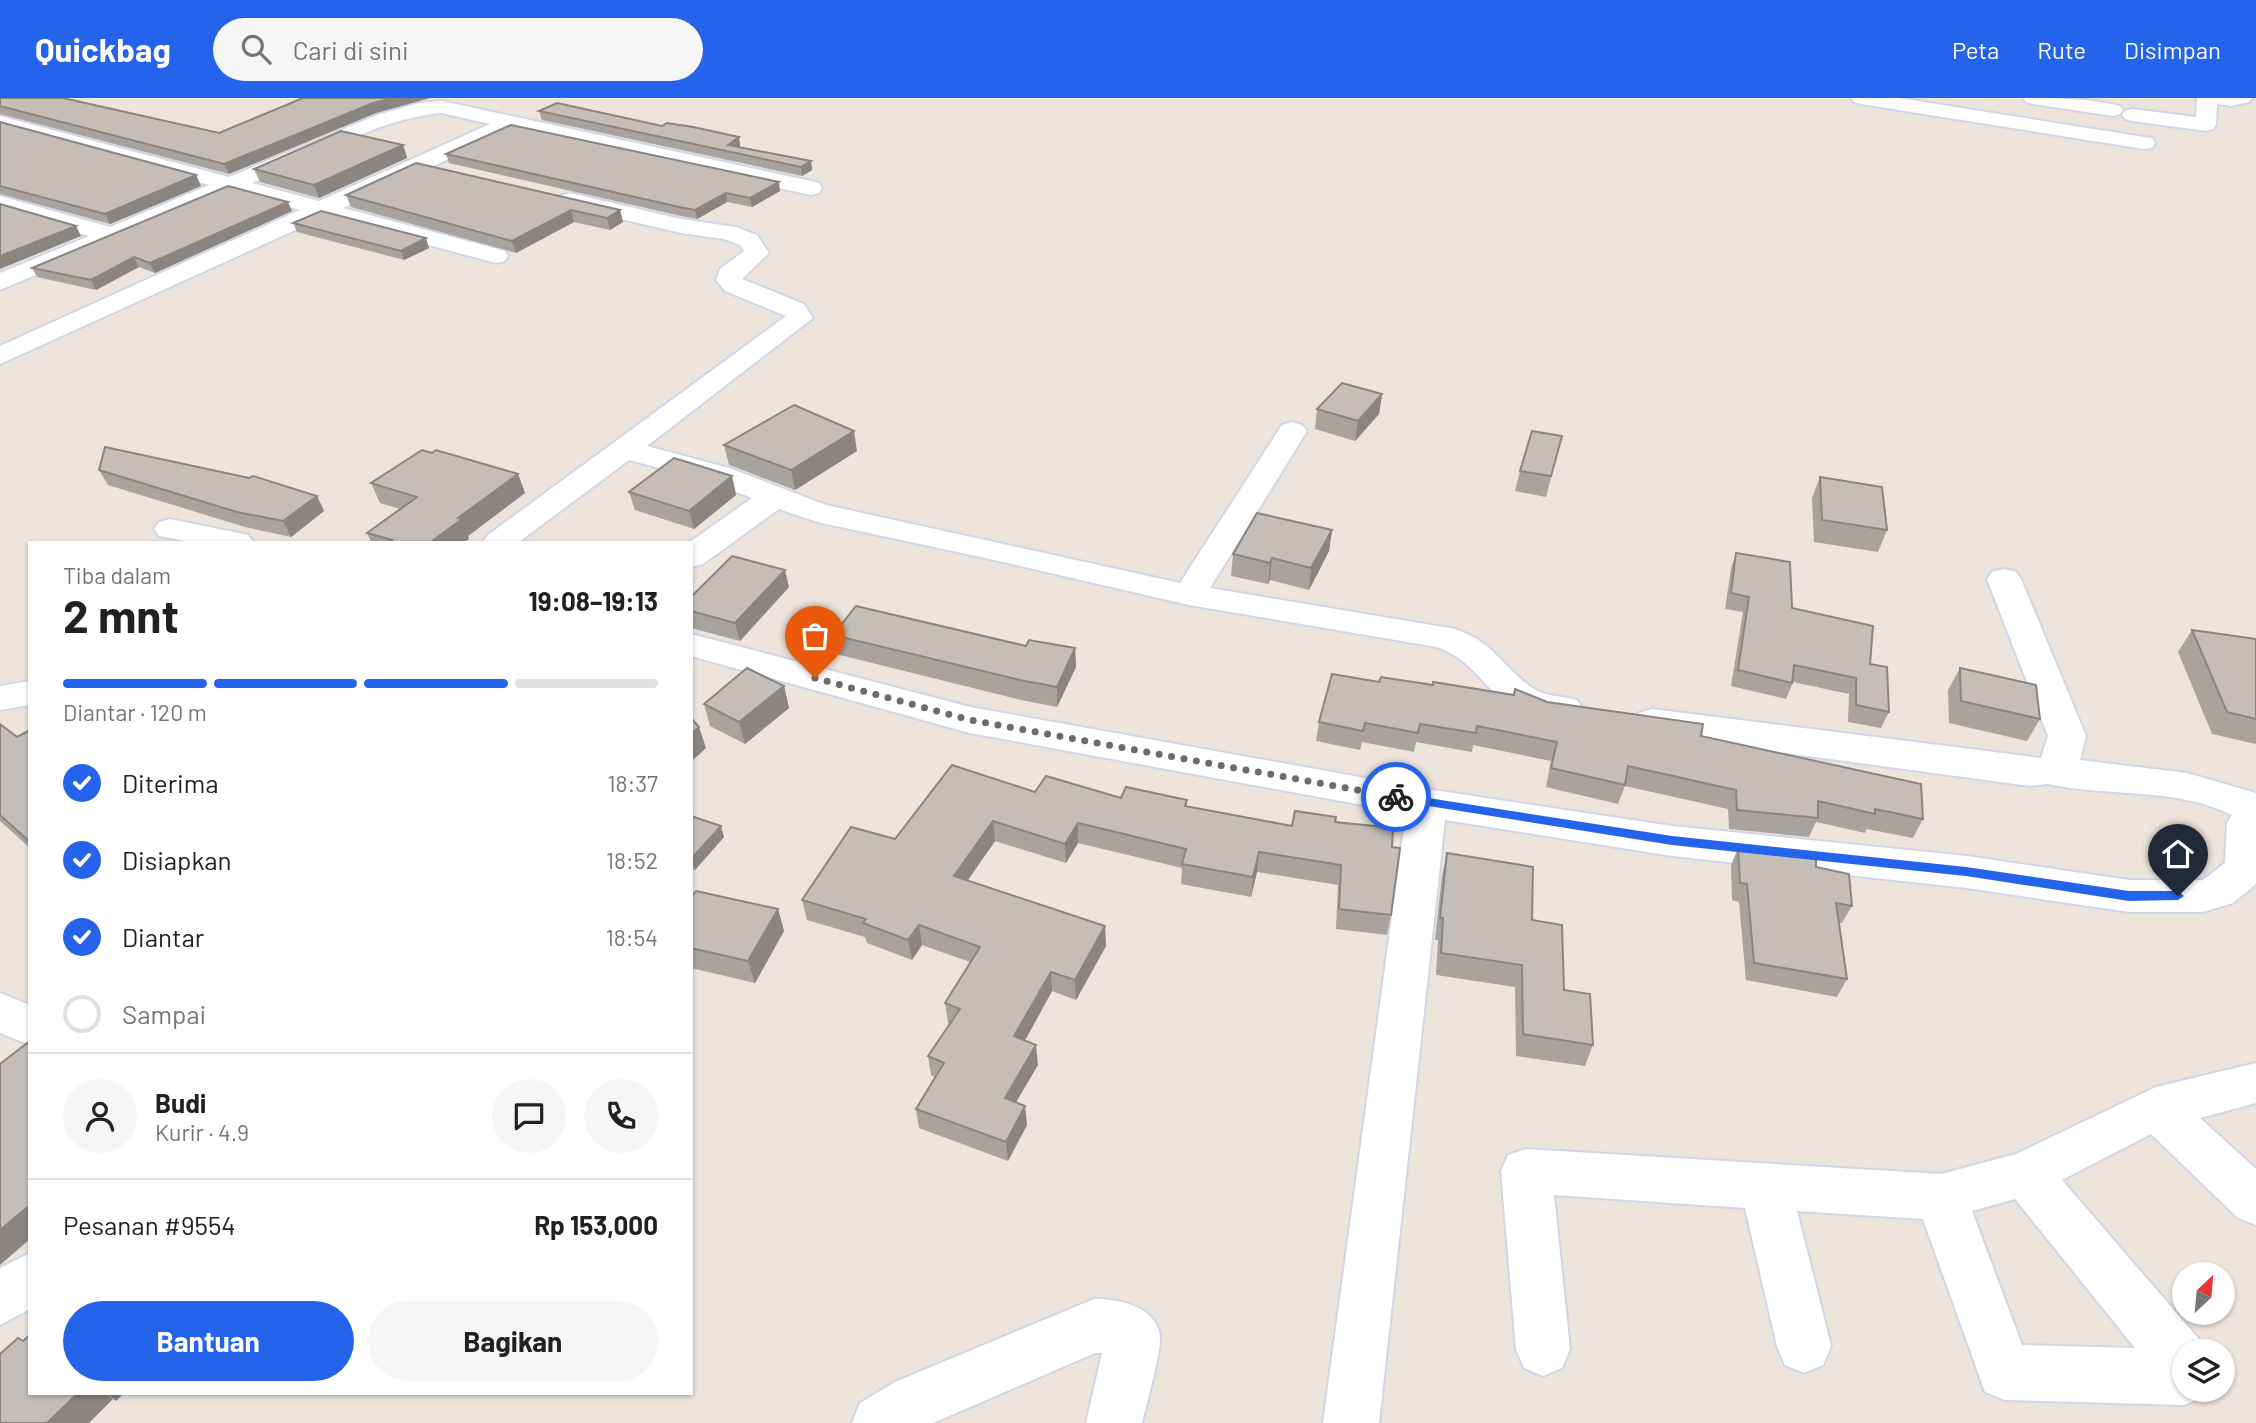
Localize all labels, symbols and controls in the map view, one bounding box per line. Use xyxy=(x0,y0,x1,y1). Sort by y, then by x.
search box xyxy=(213,18,703,81)
text: Quickbag xyxy=(35,29,171,69)
icon: search xyxy=(237,30,275,68)
text: Cari di sini xyxy=(293,34,409,65)
text: Peta xyxy=(1952,35,1999,64)
text: Rute xyxy=(2037,35,2086,64)
text: Disimpan xyxy=(2124,35,2221,64)
text: Tiba dalam xyxy=(63,561,171,589)
text: 19:08–19:13 xyxy=(529,585,658,616)
text: 2 mnt xyxy=(63,587,179,642)
pin xyxy=(785,606,845,678)
icon: bag xyxy=(796,617,834,655)
text: Diantar · 120 m xyxy=(63,698,207,726)
courier xyxy=(1361,762,1431,832)
icon: check xyxy=(63,764,101,802)
text: Diterima xyxy=(122,767,219,798)
text: 18:37 xyxy=(607,769,658,797)
icon: bike xyxy=(1377,778,1415,816)
pin xyxy=(2148,824,2208,896)
icon: home xyxy=(2159,835,2197,873)
icon: check xyxy=(63,841,101,879)
text: Disiapkan xyxy=(122,844,232,875)
text: 18:52 xyxy=(606,846,658,874)
icon: check xyxy=(63,918,101,956)
text: Diantar xyxy=(122,921,204,952)
text: 18:54 xyxy=(606,923,658,951)
text: Sampai xyxy=(122,998,206,1029)
button: person xyxy=(63,1079,137,1153)
button: chat xyxy=(492,1079,566,1153)
button: phone xyxy=(584,1079,658,1153)
text: Budi xyxy=(155,1087,206,1118)
text: Kurir · 4.9 xyxy=(155,1118,249,1146)
text: Pesanan #9554 xyxy=(63,1209,236,1240)
text: Rp 153,000 xyxy=(534,1209,658,1240)
north arrow xyxy=(2172,1262,2235,1325)
map controls xyxy=(2172,1262,2235,1402)
button: Bantuan xyxy=(63,1301,354,1381)
button: Bagikan xyxy=(368,1301,658,1381)
button: layers xyxy=(2172,1339,2235,1402)

